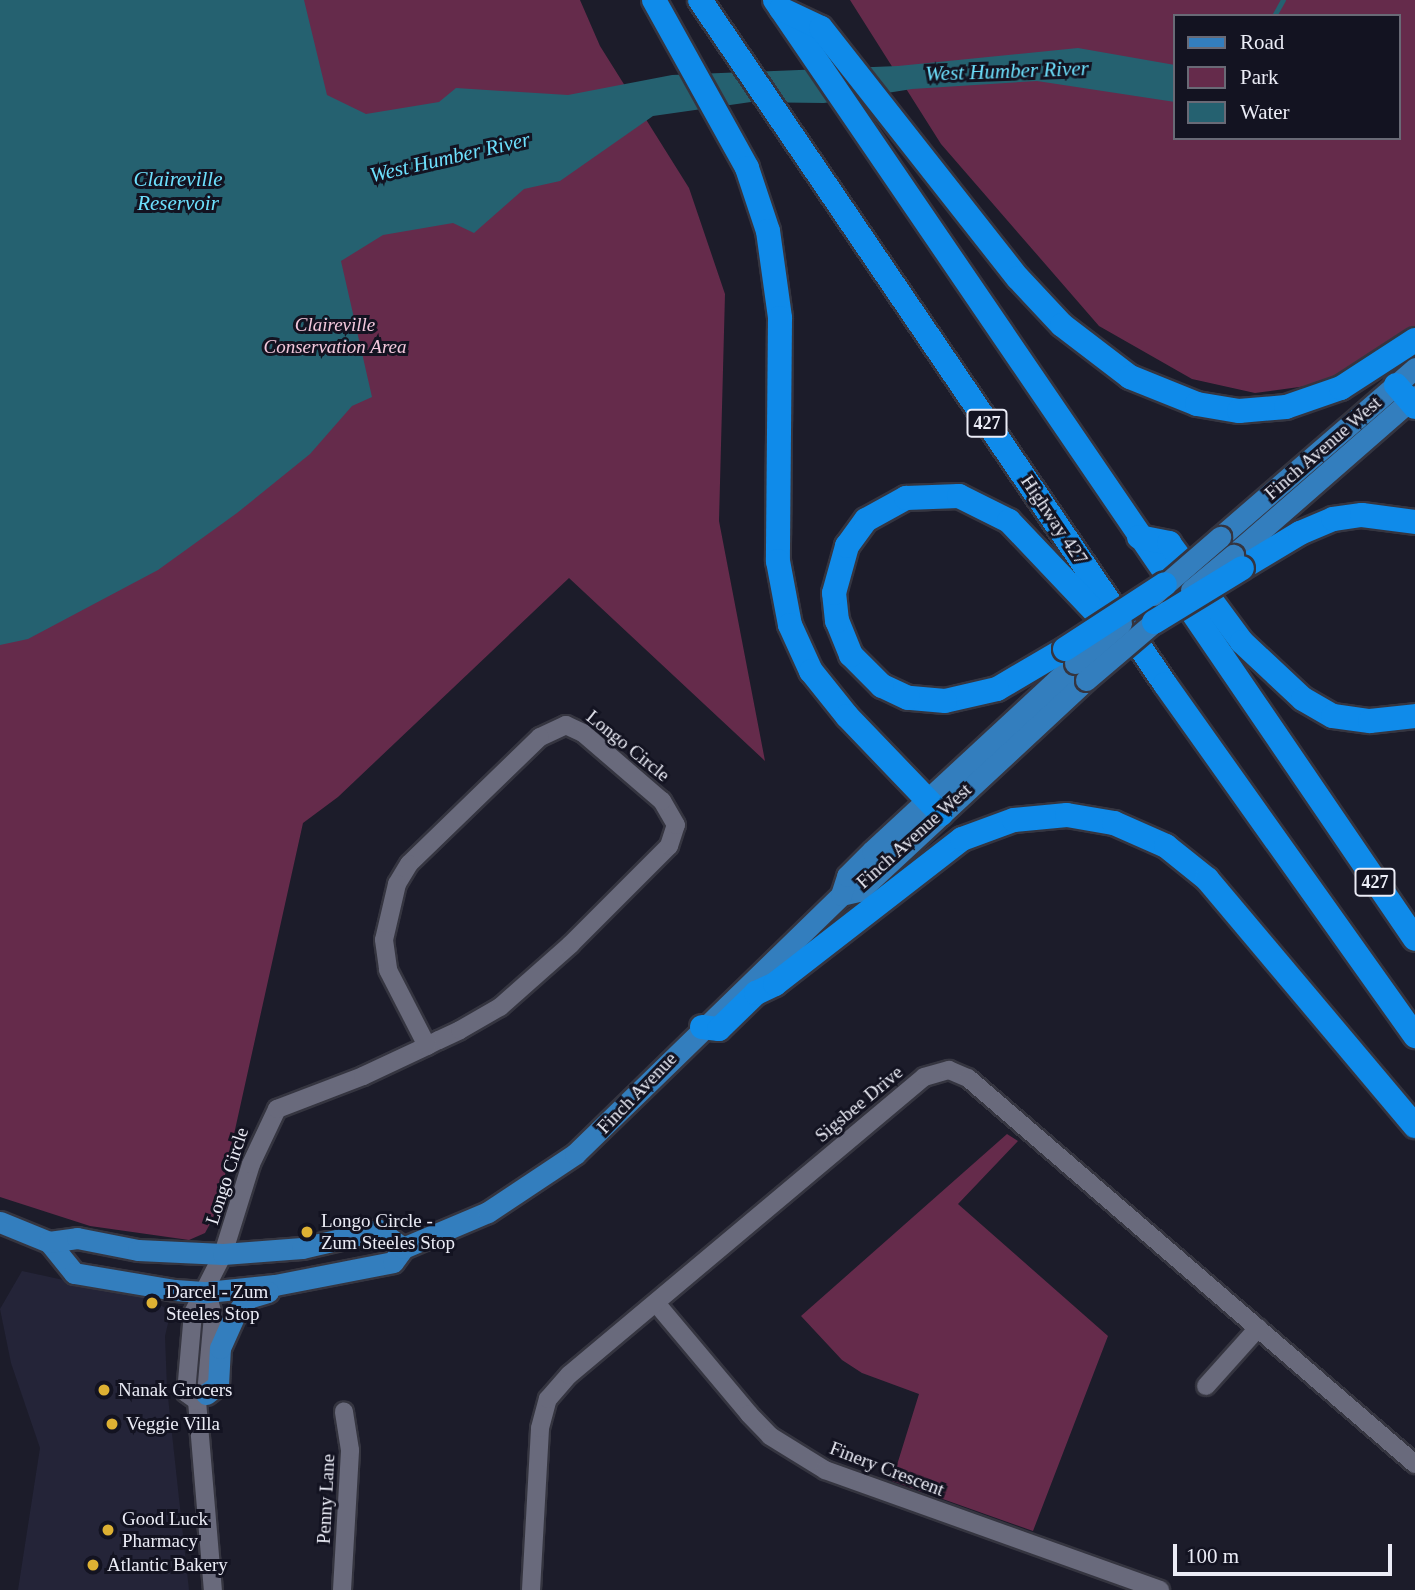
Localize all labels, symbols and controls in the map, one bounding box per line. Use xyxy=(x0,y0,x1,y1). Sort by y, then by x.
legend xyxy=(1174,14,1401,140)
text: Road xyxy=(1240,30,1284,54)
water label: West Humber River xyxy=(925,56,1089,86)
text: Park xyxy=(1240,65,1279,89)
text: Water xyxy=(1240,100,1290,124)
water label: West Humber River xyxy=(367,126,533,188)
water label: Claireville Reservoir xyxy=(133,166,223,216)
park label: Claireville Conservation Area xyxy=(263,314,407,358)
street label: Finch Avenue West xyxy=(1260,391,1386,505)
road number: 427 xyxy=(966,408,1008,438)
street label: Highway 427 xyxy=(1016,471,1092,569)
street label: Longo Circle xyxy=(582,705,674,787)
street label: Finch Avenue West xyxy=(851,778,977,894)
road number: 427 xyxy=(1354,868,1396,897)
street label: Finch Avenue xyxy=(592,1047,682,1139)
street label: Sigsbee Drive xyxy=(811,1061,907,1147)
street label: Longo Circle xyxy=(201,1125,253,1227)
place label: Longo Circle - Zum Steeles Stop xyxy=(321,1210,455,1254)
marker: Longo Circle - Zum Steeles Stop xyxy=(299,1224,315,1240)
place label: Darcel - Zum Steeles Stop xyxy=(166,1281,268,1325)
marker: Darcel - Zum Steeles Stop xyxy=(144,1295,160,1311)
place label: Nanak Grocers xyxy=(118,1379,232,1401)
marker: Nanak Grocers xyxy=(96,1382,112,1398)
place label: Veggie Villa xyxy=(126,1413,220,1435)
marker: Veggie Villa xyxy=(104,1416,120,1432)
street label: Finery Crescent xyxy=(827,1437,947,1501)
street label: Penny Lane xyxy=(312,1453,340,1545)
place label: Good Luck Pharmacy xyxy=(122,1508,208,1552)
marker: Good Luck Pharmacy xyxy=(100,1522,116,1538)
scale bar xyxy=(1177,1530,1396,1574)
text: 100 m xyxy=(1186,1544,1239,1568)
place label: Atlantic Bakery xyxy=(107,1554,228,1576)
marker: Atlantic Bakery xyxy=(85,1557,101,1573)

